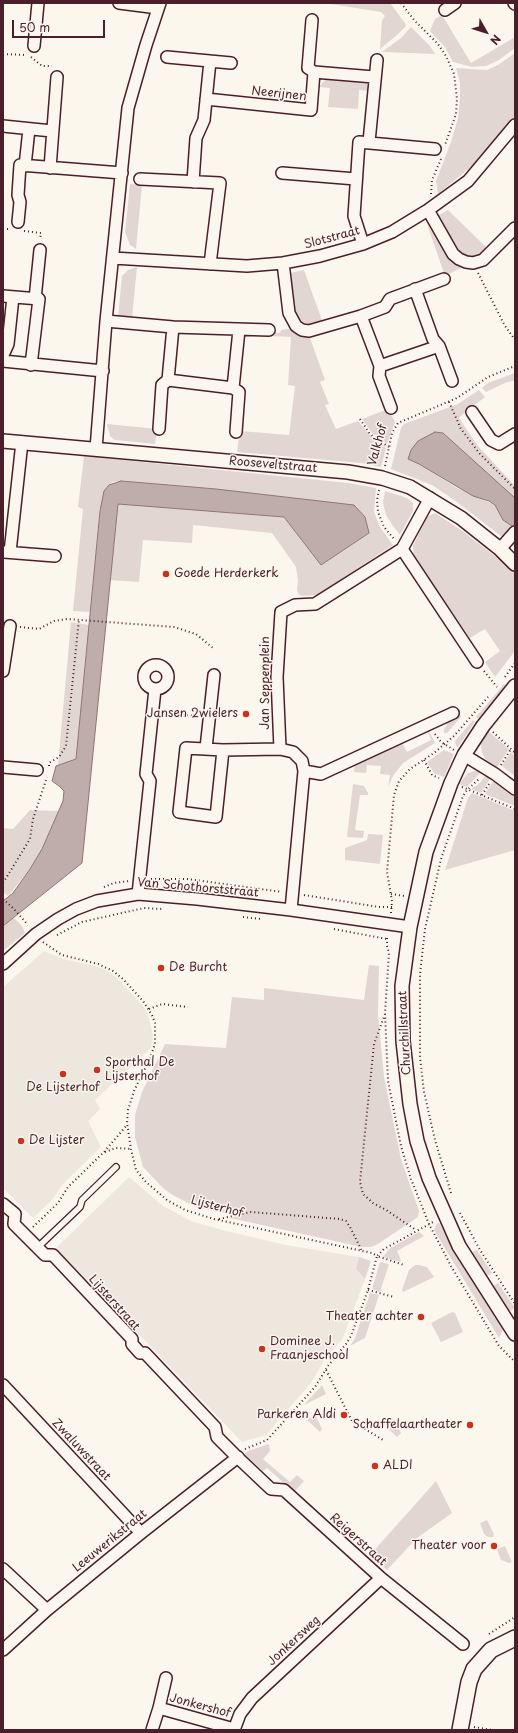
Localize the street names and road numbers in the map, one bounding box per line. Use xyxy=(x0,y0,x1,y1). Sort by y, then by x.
street label: Neerijnen xyxy=(251,84,307,104)
street label: Slotstraat xyxy=(302,224,362,252)
street label: Valkhof xyxy=(365,422,391,468)
street label: Rooseveltstraat xyxy=(228,454,318,476)
street label: Jan Seppenplein xyxy=(259,636,273,730)
street label: Van Schothorststraat xyxy=(137,876,259,900)
street label: Churchillstraat xyxy=(396,990,414,1076)
street label: Lijsterhof xyxy=(189,1193,245,1221)
street label: Lijsterstraat xyxy=(85,1272,143,1334)
street label: Zwaluwstraat xyxy=(49,1416,113,1484)
street label: Leeuwerikstraat xyxy=(70,1507,150,1575)
street label: Reigerstraat xyxy=(327,1511,389,1569)
street label: Jonkersweg xyxy=(265,1613,323,1669)
street label: Jonkershof xyxy=(168,1691,232,1721)

